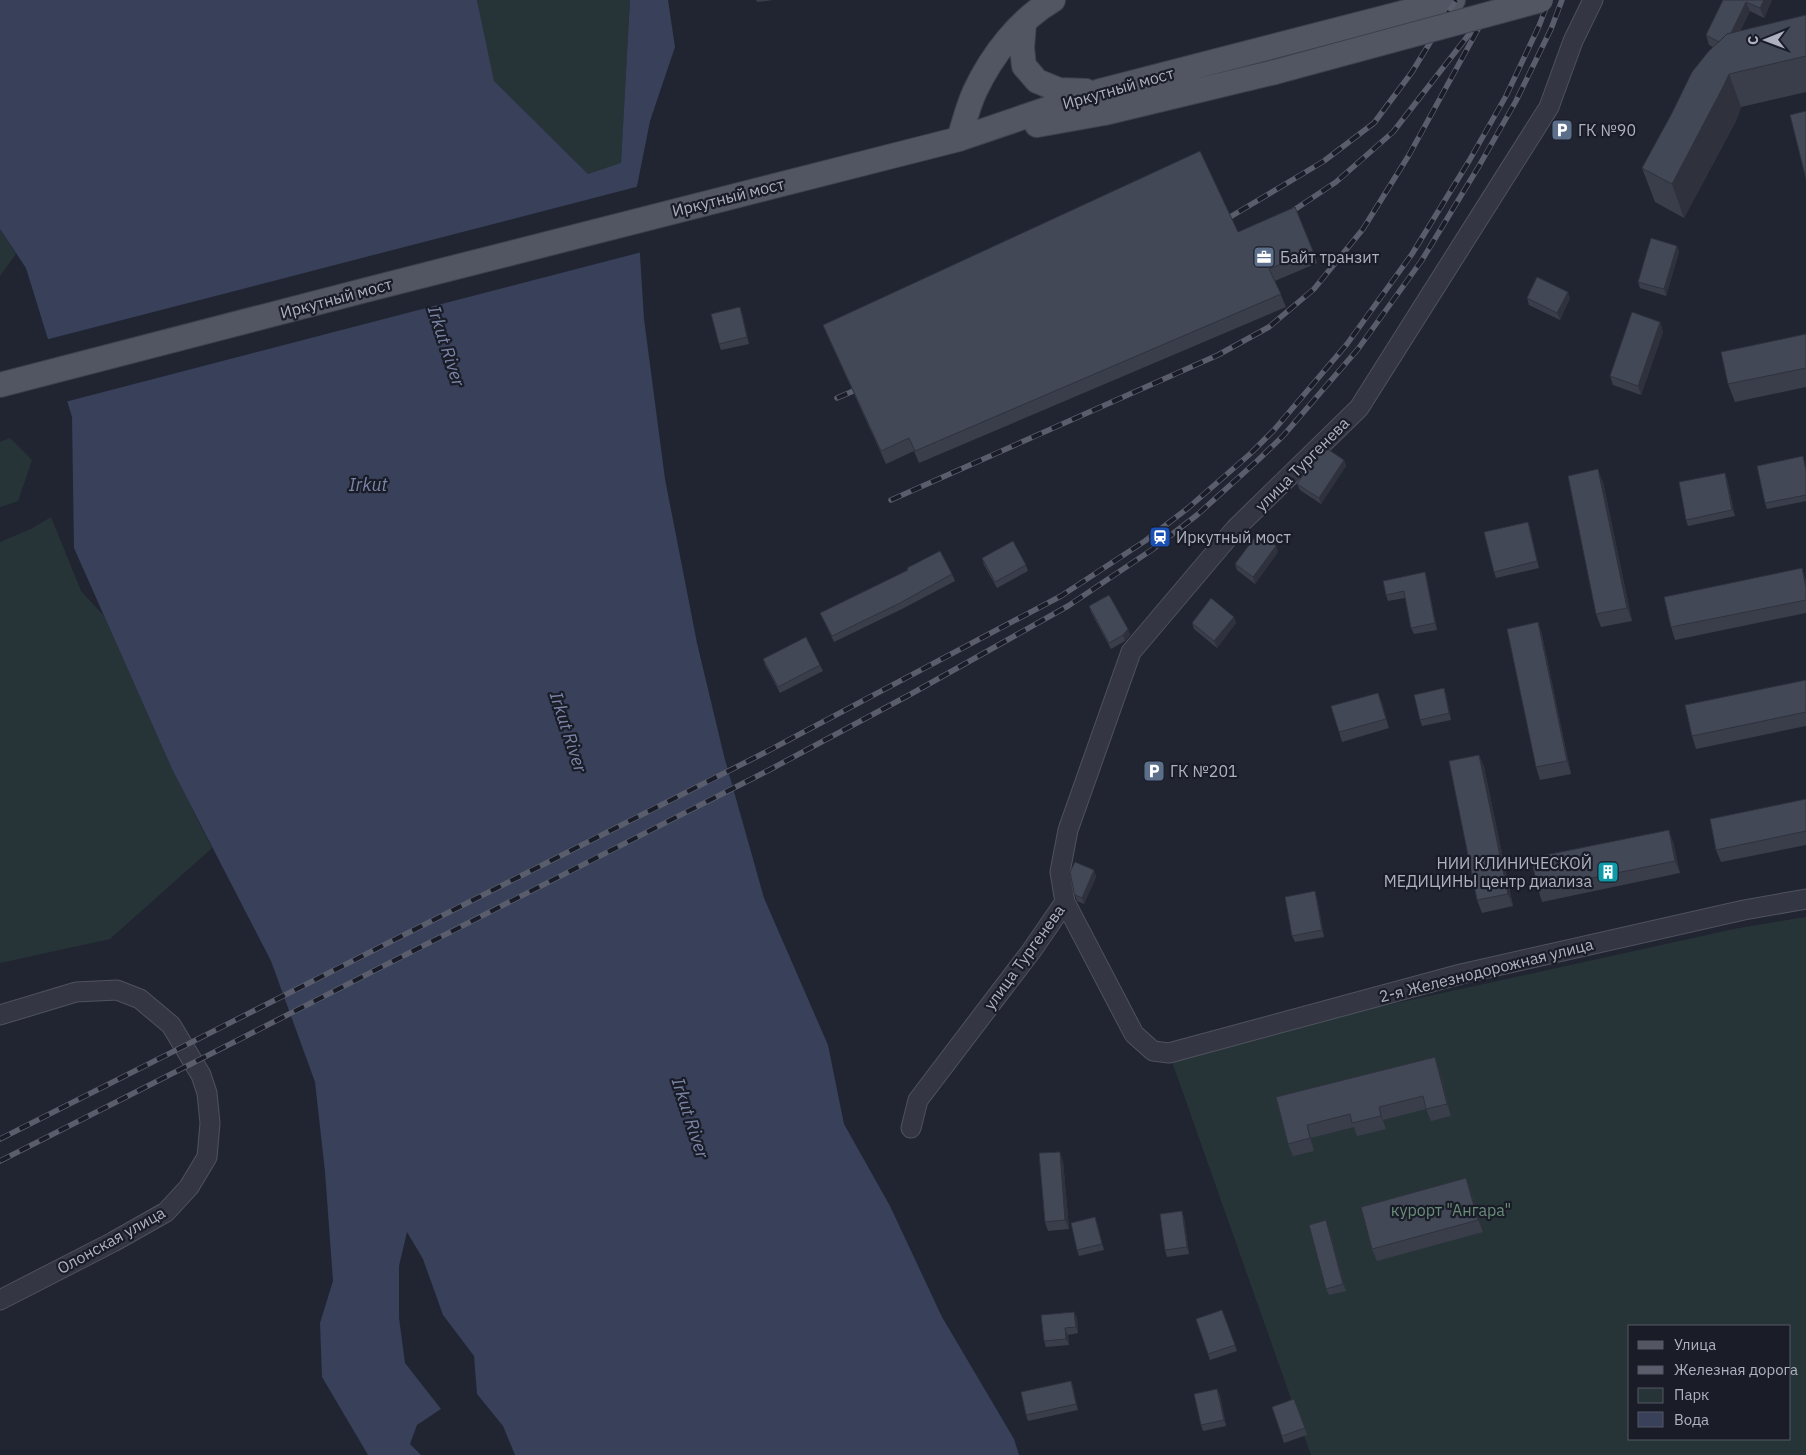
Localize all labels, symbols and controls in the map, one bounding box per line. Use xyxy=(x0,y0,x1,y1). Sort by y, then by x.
north arrow xyxy=(1741,15,1791,65)
text: С xyxy=(1744,36,1762,45)
street label: Иркутный мост xyxy=(1060,62,1176,113)
parking icon: ГК №90 xyxy=(1550,118,1574,142)
place label: ГК №90 xyxy=(1578,120,1636,140)
street label: Иркутный мост xyxy=(670,173,787,221)
office icon: Байт транзит xyxy=(1252,245,1276,269)
place label: Байт транзит xyxy=(1280,247,1380,267)
street label: Иркутный мост xyxy=(278,273,395,323)
water label: Irkut River xyxy=(423,303,470,389)
street label: улица Тургенева xyxy=(1251,412,1354,515)
water label: Irkut xyxy=(349,473,389,496)
station icon: Иркутный мост xyxy=(1148,525,1172,549)
place label: Иркутный мост xyxy=(1176,527,1291,547)
water label: Irkut River xyxy=(545,689,592,775)
parking icon: ГК №201 xyxy=(1142,759,1166,783)
place label: ГК №201 xyxy=(1170,761,1238,781)
place label: НИИ КЛИНИЧЕСКОЙ МЕДИЦИНЫ центр диализа xyxy=(1384,853,1592,891)
building icon: НИИ КЛИНИЧЕСКОЙ МЕДИЦИНЫ центр диализа xyxy=(1596,860,1620,884)
street label: улица Тургенева xyxy=(979,900,1069,1013)
street label: 2-я Железнодорожная улица xyxy=(1377,934,1596,1006)
water label: Irkut River xyxy=(667,1075,714,1161)
park label: курорт "Ангара" xyxy=(1391,1200,1511,1220)
street label: Олонская улица xyxy=(53,1202,169,1278)
legend xyxy=(1628,1325,1791,1440)
text: Улица xyxy=(1674,1335,1716,1354)
text: Железная дорога xyxy=(1674,1360,1798,1379)
text: Парк xyxy=(1674,1385,1709,1404)
text: Вода xyxy=(1674,1410,1709,1429)

